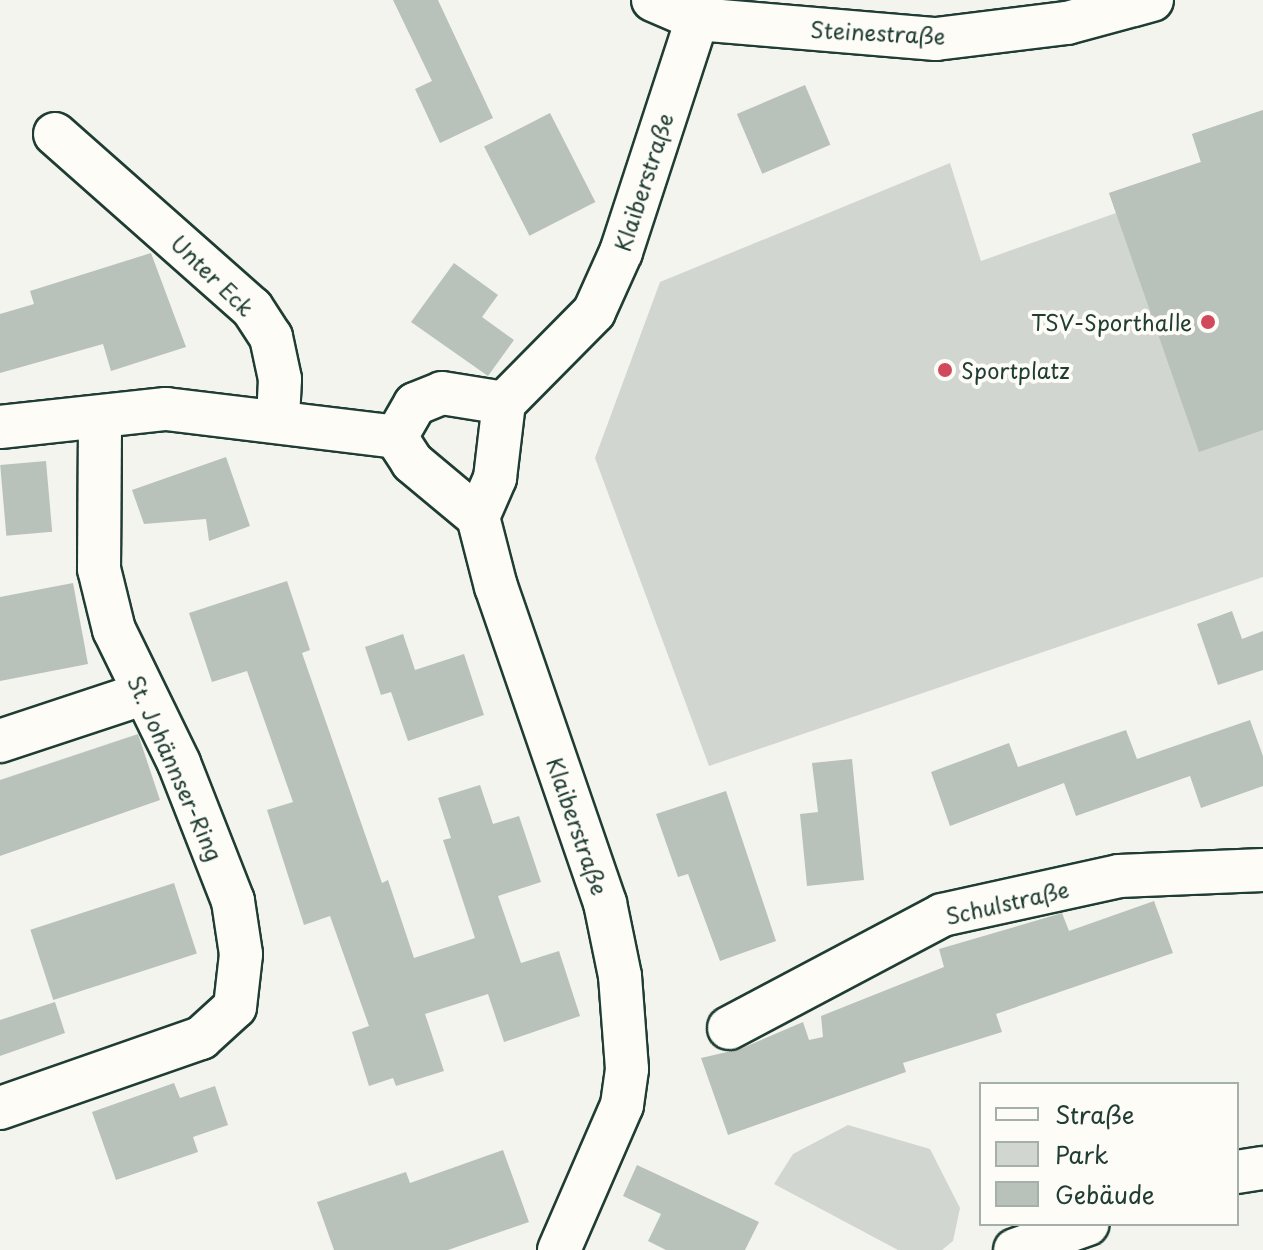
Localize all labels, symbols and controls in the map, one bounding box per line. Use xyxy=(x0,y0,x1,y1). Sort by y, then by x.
street label: Steinestraße xyxy=(810,15,946,49)
street label: Klaiberstraße xyxy=(608,110,678,254)
street label: Unter Eck xyxy=(166,229,260,321)
place label: TSV-Sporthalle xyxy=(1031,309,1192,335)
marker: TSV-Sporthalle xyxy=(1199,313,1217,331)
place label: Sportplatz xyxy=(961,357,1070,383)
marker: Sportplatz xyxy=(936,361,954,379)
street label: St. Johännser-Ring xyxy=(123,670,229,866)
street label: Klaiberstraße xyxy=(542,754,614,898)
street label: Schulstraße xyxy=(943,875,1071,929)
legend xyxy=(979,1082,1239,1226)
text: Straße xyxy=(1055,1096,1134,1132)
text: Park xyxy=(1055,1136,1109,1172)
text: Gebäude xyxy=(1055,1176,1155,1212)

